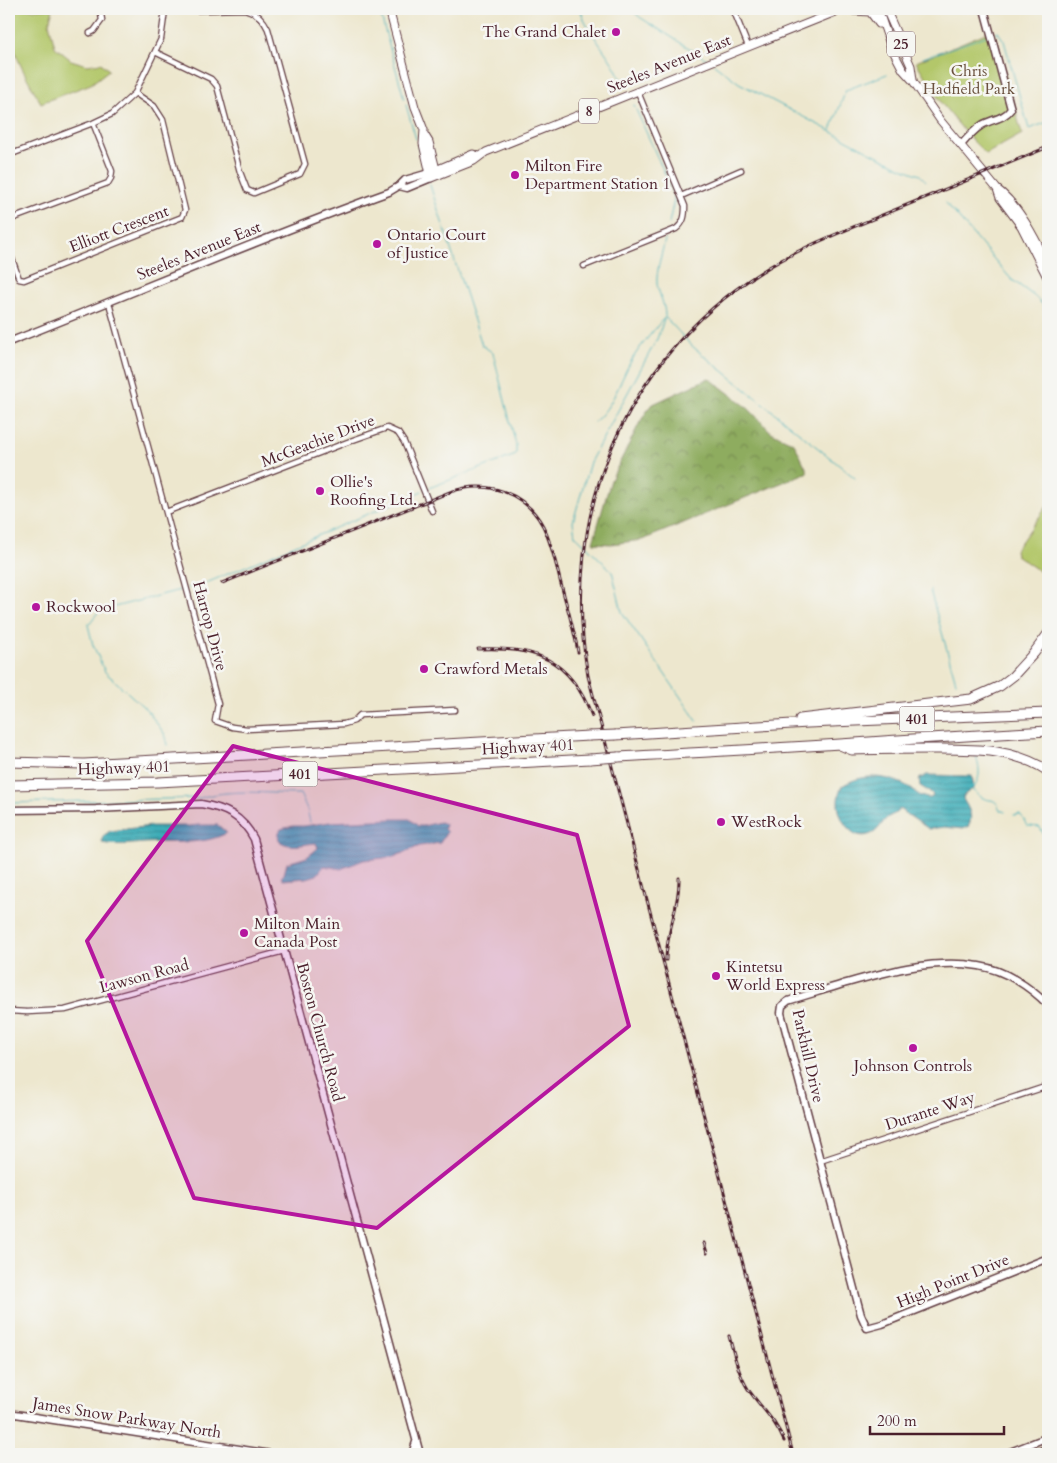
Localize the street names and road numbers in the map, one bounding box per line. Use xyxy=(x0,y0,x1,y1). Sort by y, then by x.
street label: Steeles Avenue East xyxy=(604,29,734,99)
road number: 25 xyxy=(887,32,915,56)
road number: 8 xyxy=(579,98,599,124)
street label: Elliott Crescent xyxy=(66,200,172,258)
street label: Steeles Avenue East xyxy=(134,216,264,286)
street label: McGeachie Drive xyxy=(258,409,378,473)
street label: Harrop Drive xyxy=(187,579,233,673)
road number: 401 xyxy=(900,706,934,732)
street label: Highway 401 xyxy=(481,734,575,760)
street label: Highway 401 xyxy=(77,755,171,781)
road number: 401 xyxy=(282,762,318,786)
street label: Lawson Road xyxy=(97,953,192,999)
street label: Boston Church Road xyxy=(291,960,349,1104)
street label: Parkhill Drive xyxy=(787,1007,829,1105)
street label: Durante Way xyxy=(882,1086,978,1136)
street label: High Point Drive xyxy=(893,1248,1013,1314)
street label: James Snow Parkway North xyxy=(29,1392,223,1444)

